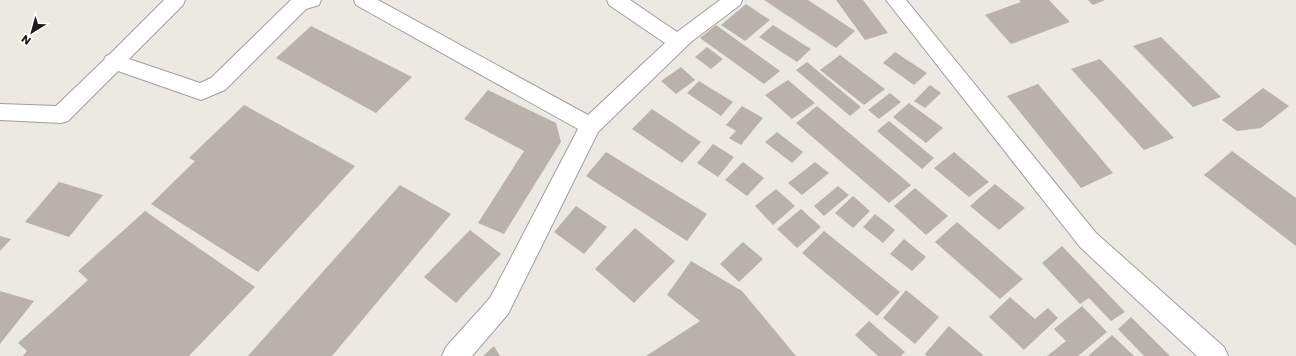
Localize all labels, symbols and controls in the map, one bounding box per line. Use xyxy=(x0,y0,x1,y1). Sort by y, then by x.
north arrow xyxy=(12,12,52,52)
text: N xyxy=(18,31,34,49)

